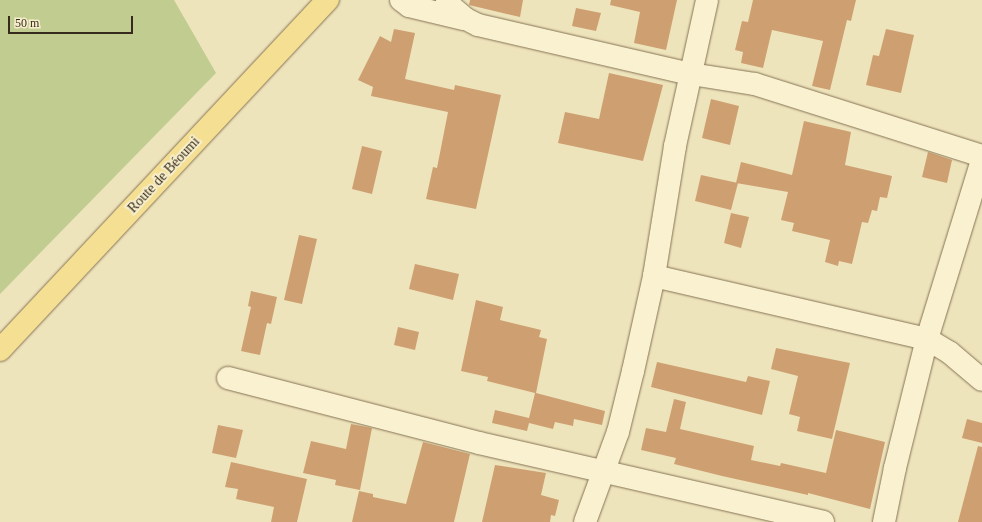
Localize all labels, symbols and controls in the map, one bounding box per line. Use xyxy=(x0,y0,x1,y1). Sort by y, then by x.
scale bar xyxy=(10,8,135,34)
text: 50 m xyxy=(15,16,39,30)
street label: Route de Béoumi xyxy=(124,133,204,217)

